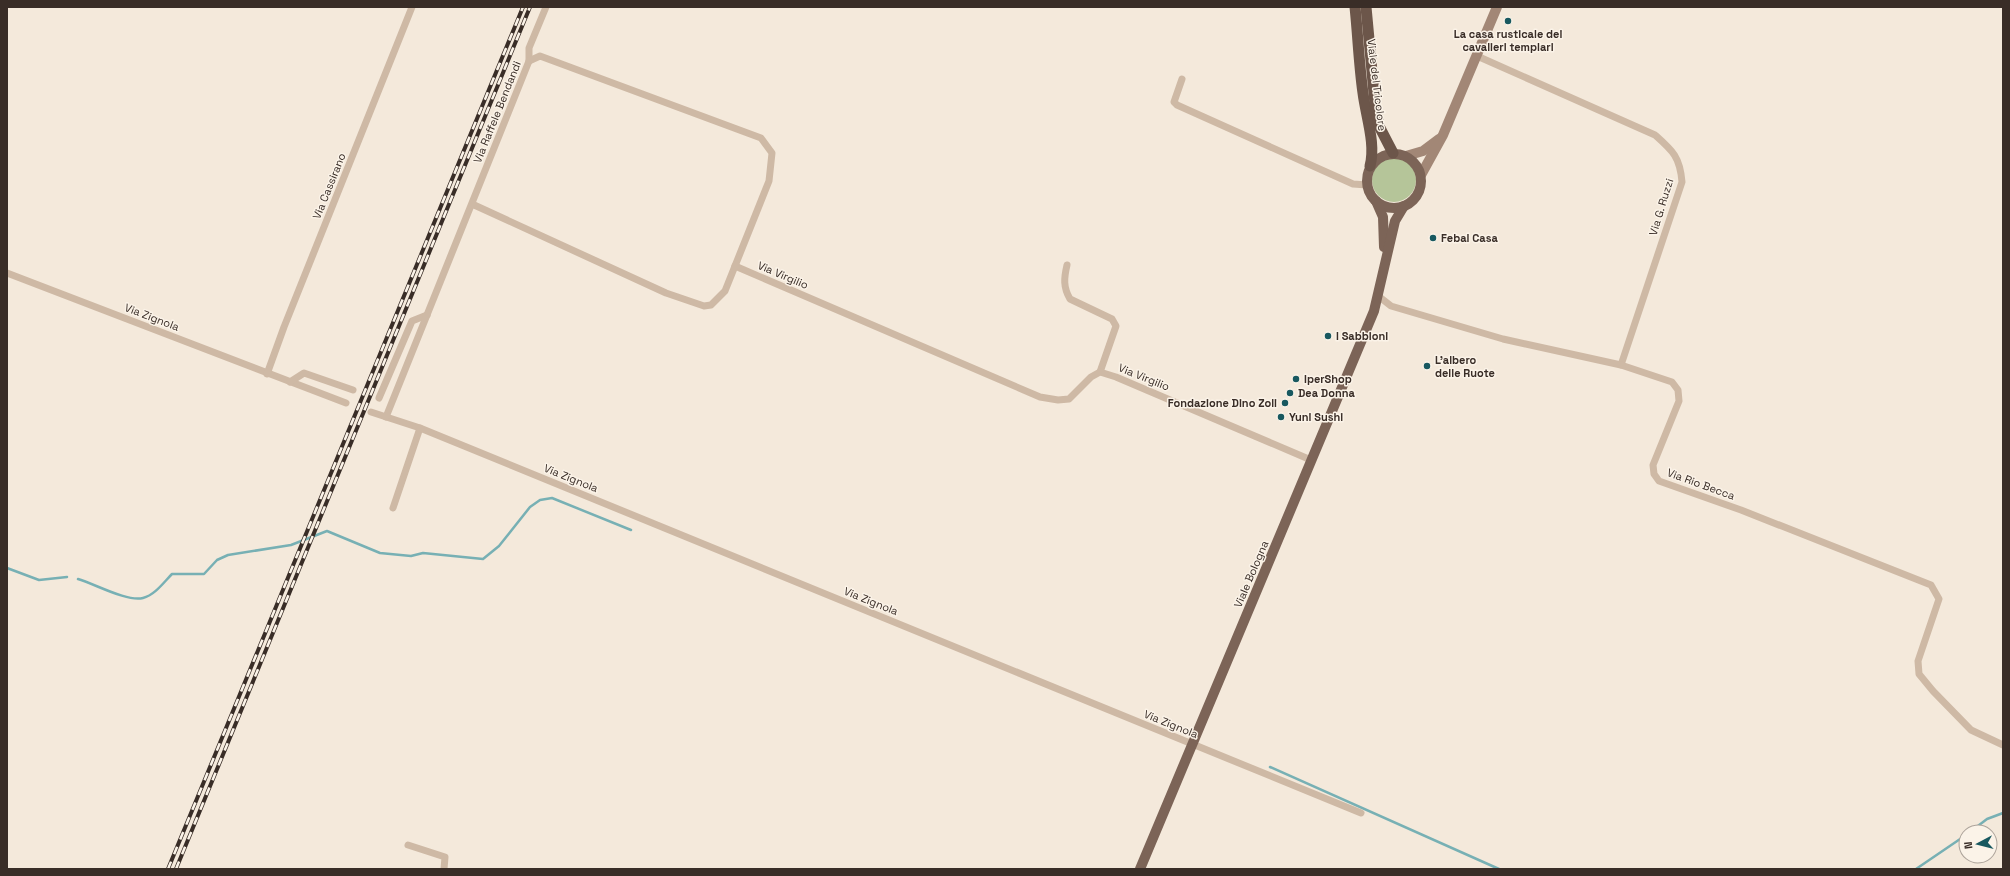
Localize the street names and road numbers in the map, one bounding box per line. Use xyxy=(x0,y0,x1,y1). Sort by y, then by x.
street label: Viale del Tricolore xyxy=(1364,38,1390,132)
street label: Via Raffele Bendandi xyxy=(470,59,524,165)
street label: Via Cassirano xyxy=(309,151,349,221)
street label: Via G. Ruzzi xyxy=(1646,176,1676,237)
street label: Via Virgilio xyxy=(755,258,811,292)
street label: Via Zignola xyxy=(123,300,182,334)
street label: Via Virgilio xyxy=(1116,360,1172,394)
street label: Via Zignola xyxy=(542,461,601,495)
street label: Via Rio Becca xyxy=(1665,465,1737,503)
street label: Viale Bologna xyxy=(1231,538,1272,610)
street label: Via Zignola xyxy=(842,584,901,618)
street label: Via Zignola xyxy=(1142,707,1201,741)

